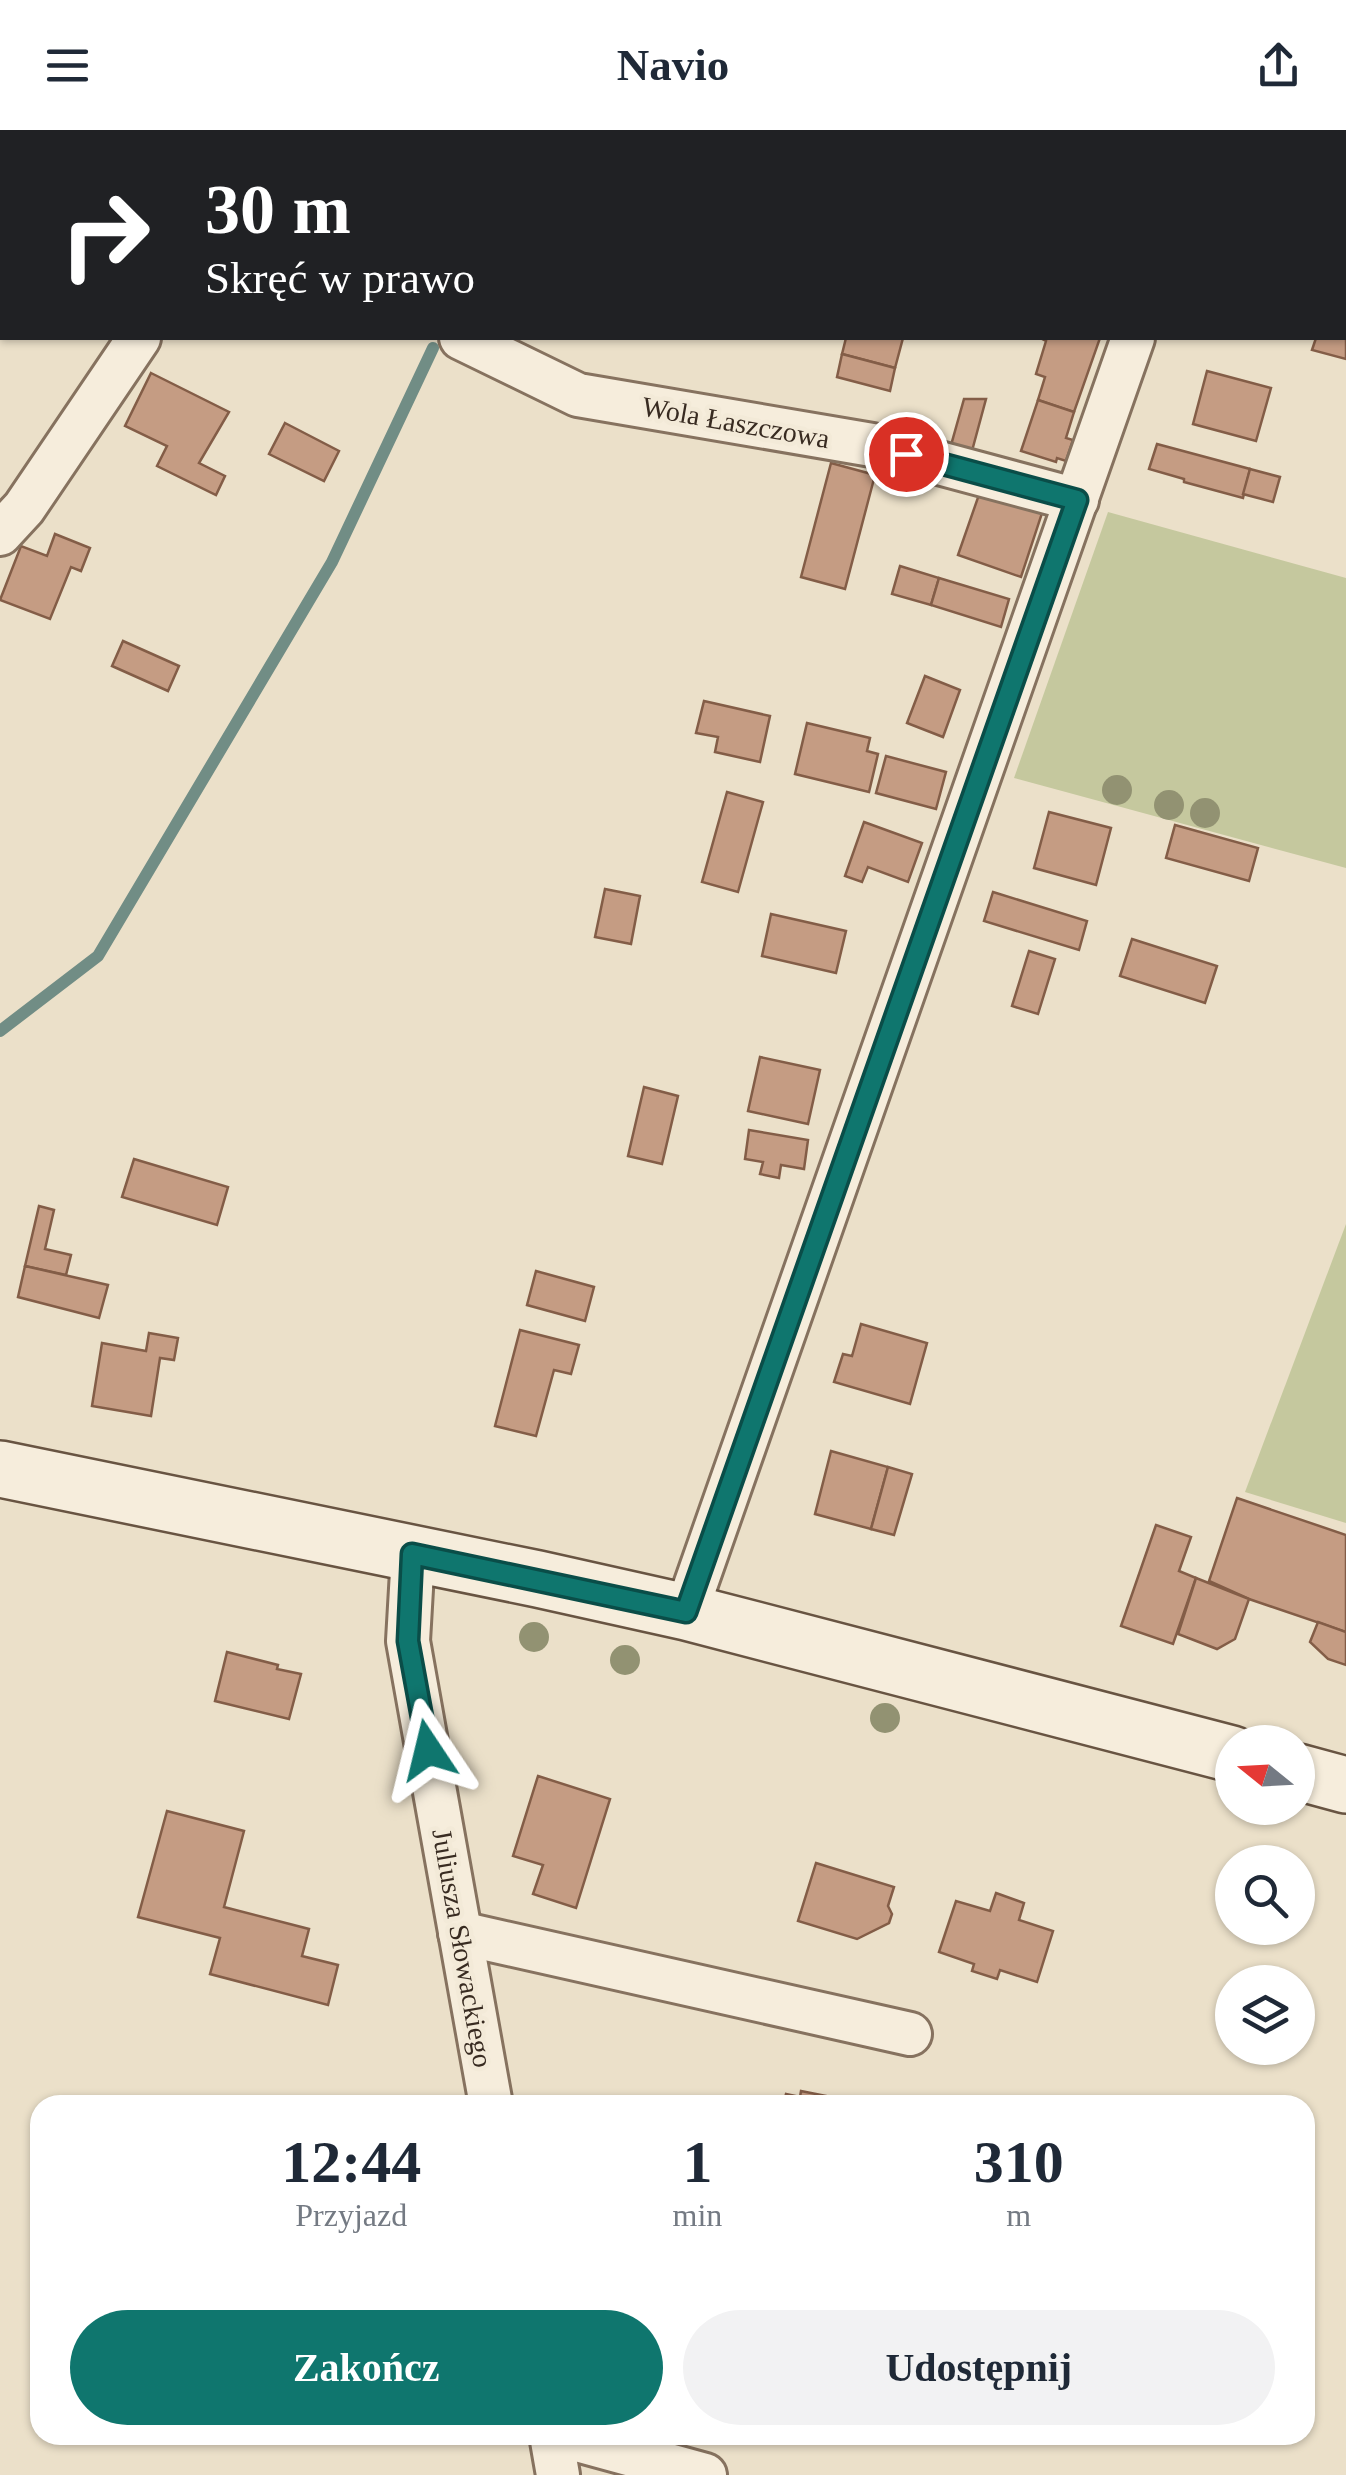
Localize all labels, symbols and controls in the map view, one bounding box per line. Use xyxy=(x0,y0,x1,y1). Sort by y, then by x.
icon: menu xyxy=(40,38,95,93)
icon: share xyxy=(1251,38,1306,93)
text: Navio xyxy=(617,40,729,90)
icon: right xyxy=(40,170,170,300)
text: 30 m xyxy=(205,171,351,248)
text: Skręć w prawo xyxy=(205,253,475,303)
street label: Wola Łaszczowa xyxy=(640,391,833,454)
pin xyxy=(864,412,949,497)
icon: arrive xyxy=(879,427,934,482)
position arrow xyxy=(376,1698,480,1802)
north arrow xyxy=(1215,1725,1315,1825)
map controls xyxy=(1215,1725,1315,2065)
street label: Juliusza Słowackiego xyxy=(426,1826,499,2070)
button: search xyxy=(1215,1845,1315,1945)
button: layers xyxy=(1215,1965,1315,2065)
text: 12:44 xyxy=(281,2129,421,2195)
text: 1 xyxy=(682,2129,712,2195)
text: 310 xyxy=(974,2129,1064,2195)
text: Przyjazd xyxy=(295,2197,407,2233)
text: min xyxy=(673,2197,722,2233)
text: m xyxy=(1006,2197,1031,2233)
button: Zakończ xyxy=(70,2310,663,2425)
button: Udostępnij xyxy=(683,2310,1275,2425)

